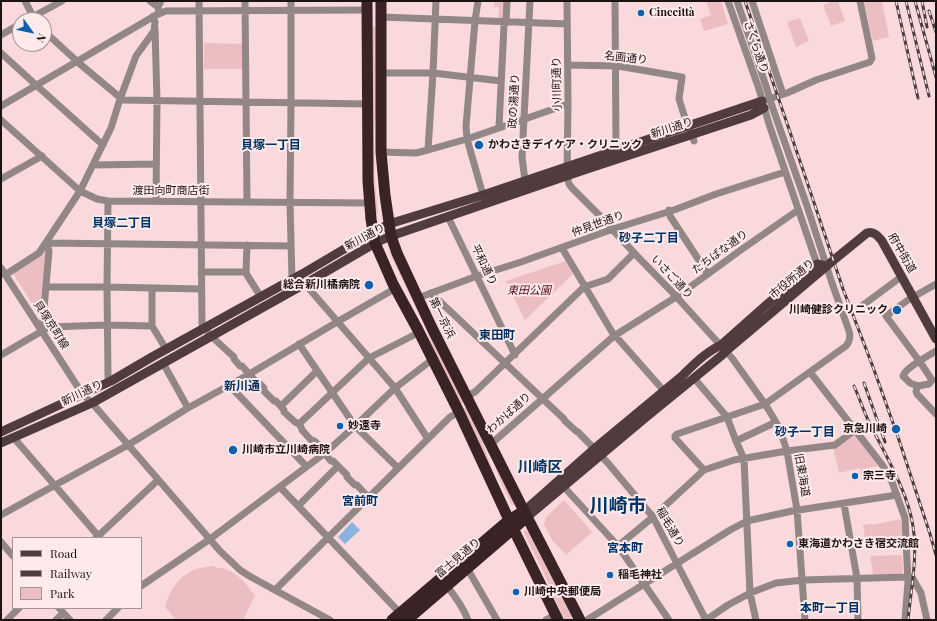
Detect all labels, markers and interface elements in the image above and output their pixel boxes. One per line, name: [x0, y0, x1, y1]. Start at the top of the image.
place label: Cinecittà: [649, 6, 695, 20]
marker: Cinecittà: [636, 8, 646, 18]
north arrow: [12, 12, 52, 52]
street label: さくら通り: [741, 19, 771, 75]
text: N: [33, 31, 50, 46]
street label: 名画通り: [603, 49, 649, 67]
street label: 小川町通り: [550, 56, 564, 112]
street label: 政の湯通り: [506, 73, 522, 129]
street label: 新川通り: [649, 115, 695, 141]
district label: 貝塚一丁目: [241, 138, 301, 152]
place label: かわさきデイケア・クリニック: [488, 138, 642, 152]
marker: かわさきデイケア・クリニック: [473, 139, 485, 151]
street label: 渡田向町商店街: [133, 184, 209, 198]
street label: 仲見世通り: [570, 208, 626, 240]
district label: 貝塚二丁目: [92, 216, 152, 230]
street label: 新川通り: [342, 221, 388, 253]
street label: たちばな通り: [689, 227, 751, 277]
district label: 砂子二丁目: [619, 231, 679, 245]
street label: 府中街道: [885, 231, 919, 275]
street label: 平和通り: [468, 242, 500, 288]
street label: いさご通り: [648, 252, 696, 302]
street label: 市役所通り: [767, 256, 817, 302]
place label: 総合新川橘病院: [283, 278, 360, 292]
marker: 総合新川橘病院: [363, 279, 375, 291]
park label: 東田公園: [507, 284, 551, 298]
street label: 第一京浜: [426, 295, 458, 341]
street label: 貝塚京町線: [30, 298, 72, 352]
place label: 川崎健診クリニック: [789, 303, 888, 317]
marker: 川崎健診クリニック: [891, 304, 903, 316]
district label: 東田町: [479, 328, 515, 342]
street label: 新川通り: [59, 377, 105, 409]
district label: 新川通: [224, 379, 260, 393]
street label: わかば通り: [484, 390, 534, 436]
place label: 妙遠寺: [348, 419, 381, 433]
marker: 妙遠寺: [335, 421, 345, 431]
place label: 京急川崎: [843, 422, 887, 436]
marker: 京急川崎: [890, 423, 902, 435]
district label: 砂子一丁目: [775, 425, 835, 439]
place label: 川崎市立川崎病院: [242, 443, 330, 457]
marker: 川崎市立川崎病院: [227, 444, 239, 456]
street label: 旧東海道: [792, 452, 812, 498]
district label: 川崎区: [518, 458, 562, 476]
place label: 宗三寺: [863, 469, 896, 483]
marker: 宗三寺: [850, 471, 860, 481]
district label: 宮前町: [342, 494, 378, 508]
district label: 川崎市: [590, 495, 646, 517]
street label: 稲毛通り: [653, 505, 687, 549]
street label: 富士見通り: [433, 535, 483, 581]
legend: [12, 537, 142, 609]
place label: 東海道かわさき宿交流館: [798, 537, 919, 551]
marker: 東海道かわさき宿交流館: [785, 539, 795, 549]
district label: 宮本町: [607, 541, 643, 555]
text: Road: [50, 545, 77, 561]
text: Railway: [50, 565, 92, 581]
place label: 稲毛神社: [618, 568, 662, 582]
marker: 稲毛神社: [605, 570, 615, 580]
text: Park: [50, 585, 75, 601]
place label: 川崎中央郵便局: [524, 585, 601, 599]
marker: 川崎中央郵便局: [511, 587, 521, 597]
district label: 本町一丁目: [800, 601, 860, 615]

